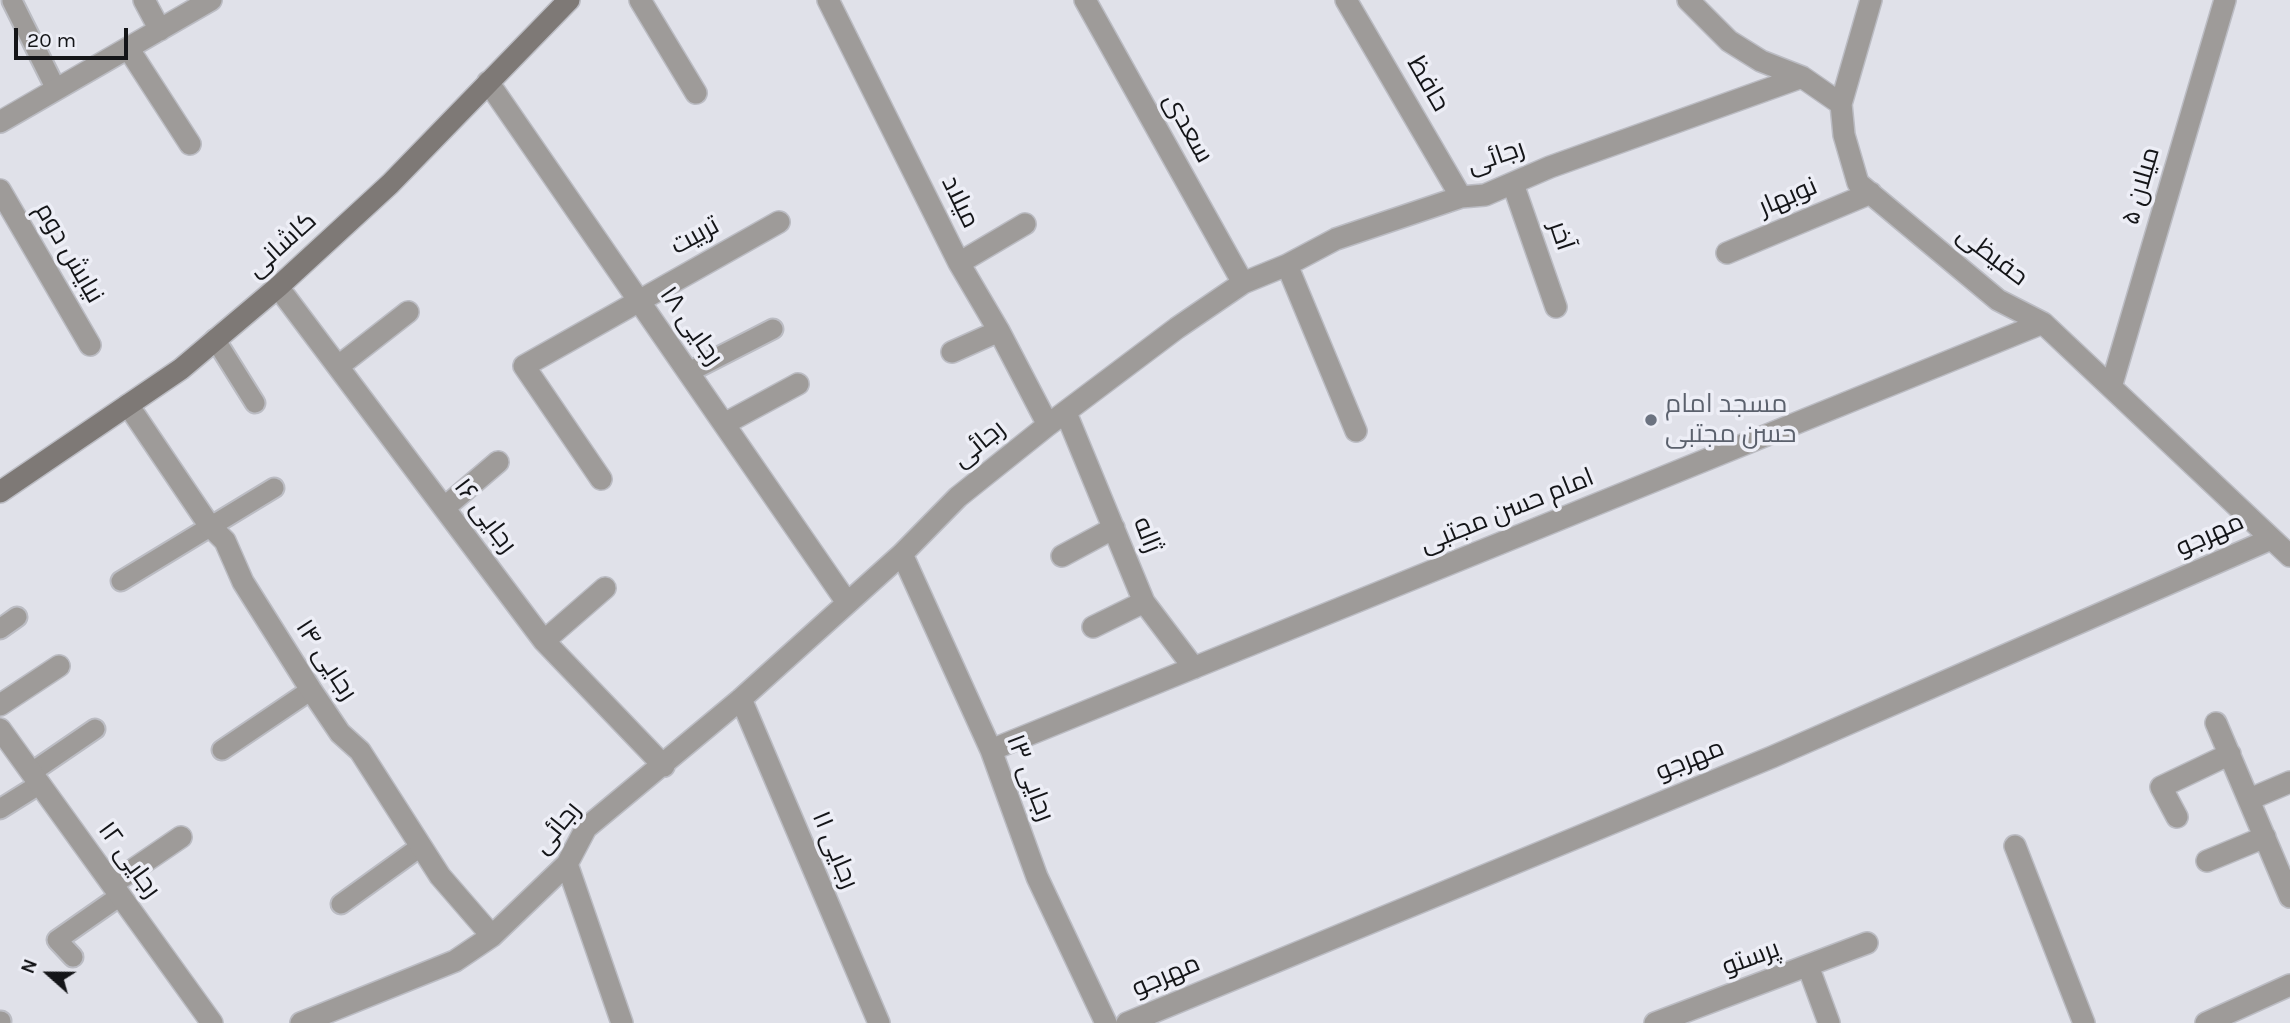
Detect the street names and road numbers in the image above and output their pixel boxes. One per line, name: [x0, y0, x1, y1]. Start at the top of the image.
street label: حافظ: [1400, 51, 1456, 117]
street label: سعدی: [1156, 88, 1220, 168]
street label: رجائی: [1463, 133, 1529, 181]
street label: میلان ۵: [2115, 144, 2167, 228]
street label: میلاد: [934, 171, 986, 233]
street label: نوبهار: [1754, 171, 1822, 223]
street label: نیایش دوم: [28, 197, 110, 309]
street label: کاشانی: [241, 206, 323, 284]
street label: تربیت: [665, 210, 725, 262]
street label: آخر: [1541, 217, 1581, 255]
street label: حفیظی: [1950, 219, 2034, 293]
street label: رجایی ۱۸: [653, 280, 729, 372]
street label: رجائی: [946, 413, 1012, 475]
street label: امام حسن مجتبی: [1415, 462, 1599, 560]
street label: رجایی ۱۶: [447, 472, 523, 560]
street label: مهرجو: [2171, 506, 2249, 564]
street label: ژاله: [1126, 512, 1168, 558]
street label: رجایی ۱۴: [288, 614, 364, 706]
street label: رجایی ۱۳: [999, 730, 1061, 826]
street label: مهرجو: [1651, 732, 1729, 788]
street label: رجائی: [526, 795, 588, 861]
street label: رجایی ۱۱: [805, 807, 865, 893]
street label: رجایی ۱۲: [91, 816, 167, 904]
street label: پرستو: [1718, 933, 1784, 983]
street label: مهرجو: [1127, 948, 1205, 1004]

